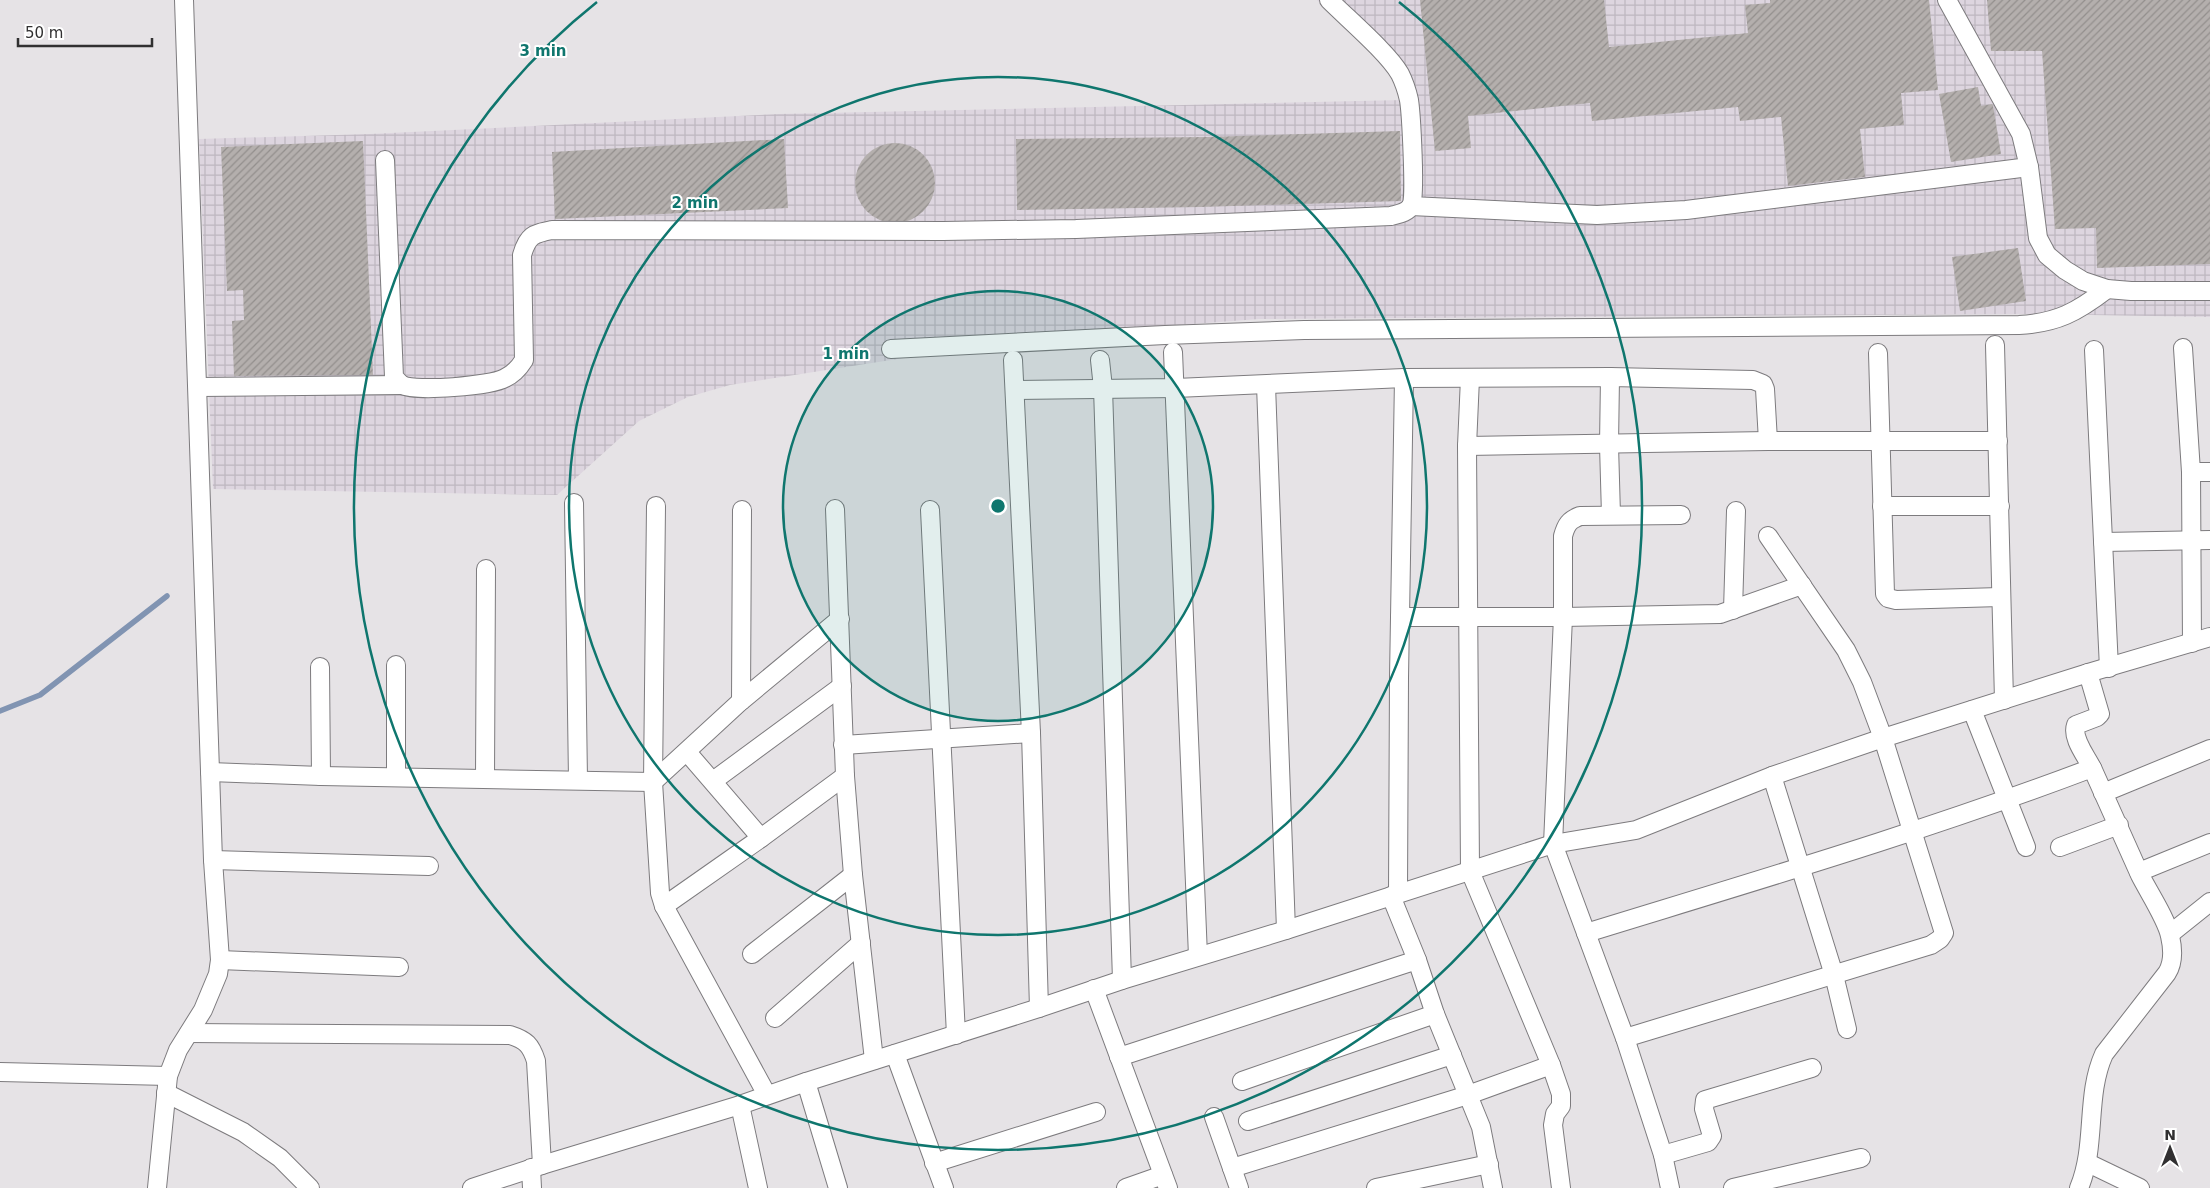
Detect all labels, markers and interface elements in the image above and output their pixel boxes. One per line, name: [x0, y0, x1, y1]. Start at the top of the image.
scale bar: [18, 15, 151, 47]
text: 50 m: [25, 24, 63, 42]
text: 3 min: [519, 42, 567, 60]
text: 2 min: [671, 194, 719, 212]
text: 1 min: [822, 345, 870, 363]
centre of rings: [989, 497, 1007, 515]
north arrow: [2145, 1123, 2195, 1173]
text: N: [2164, 1127, 2176, 1143]

